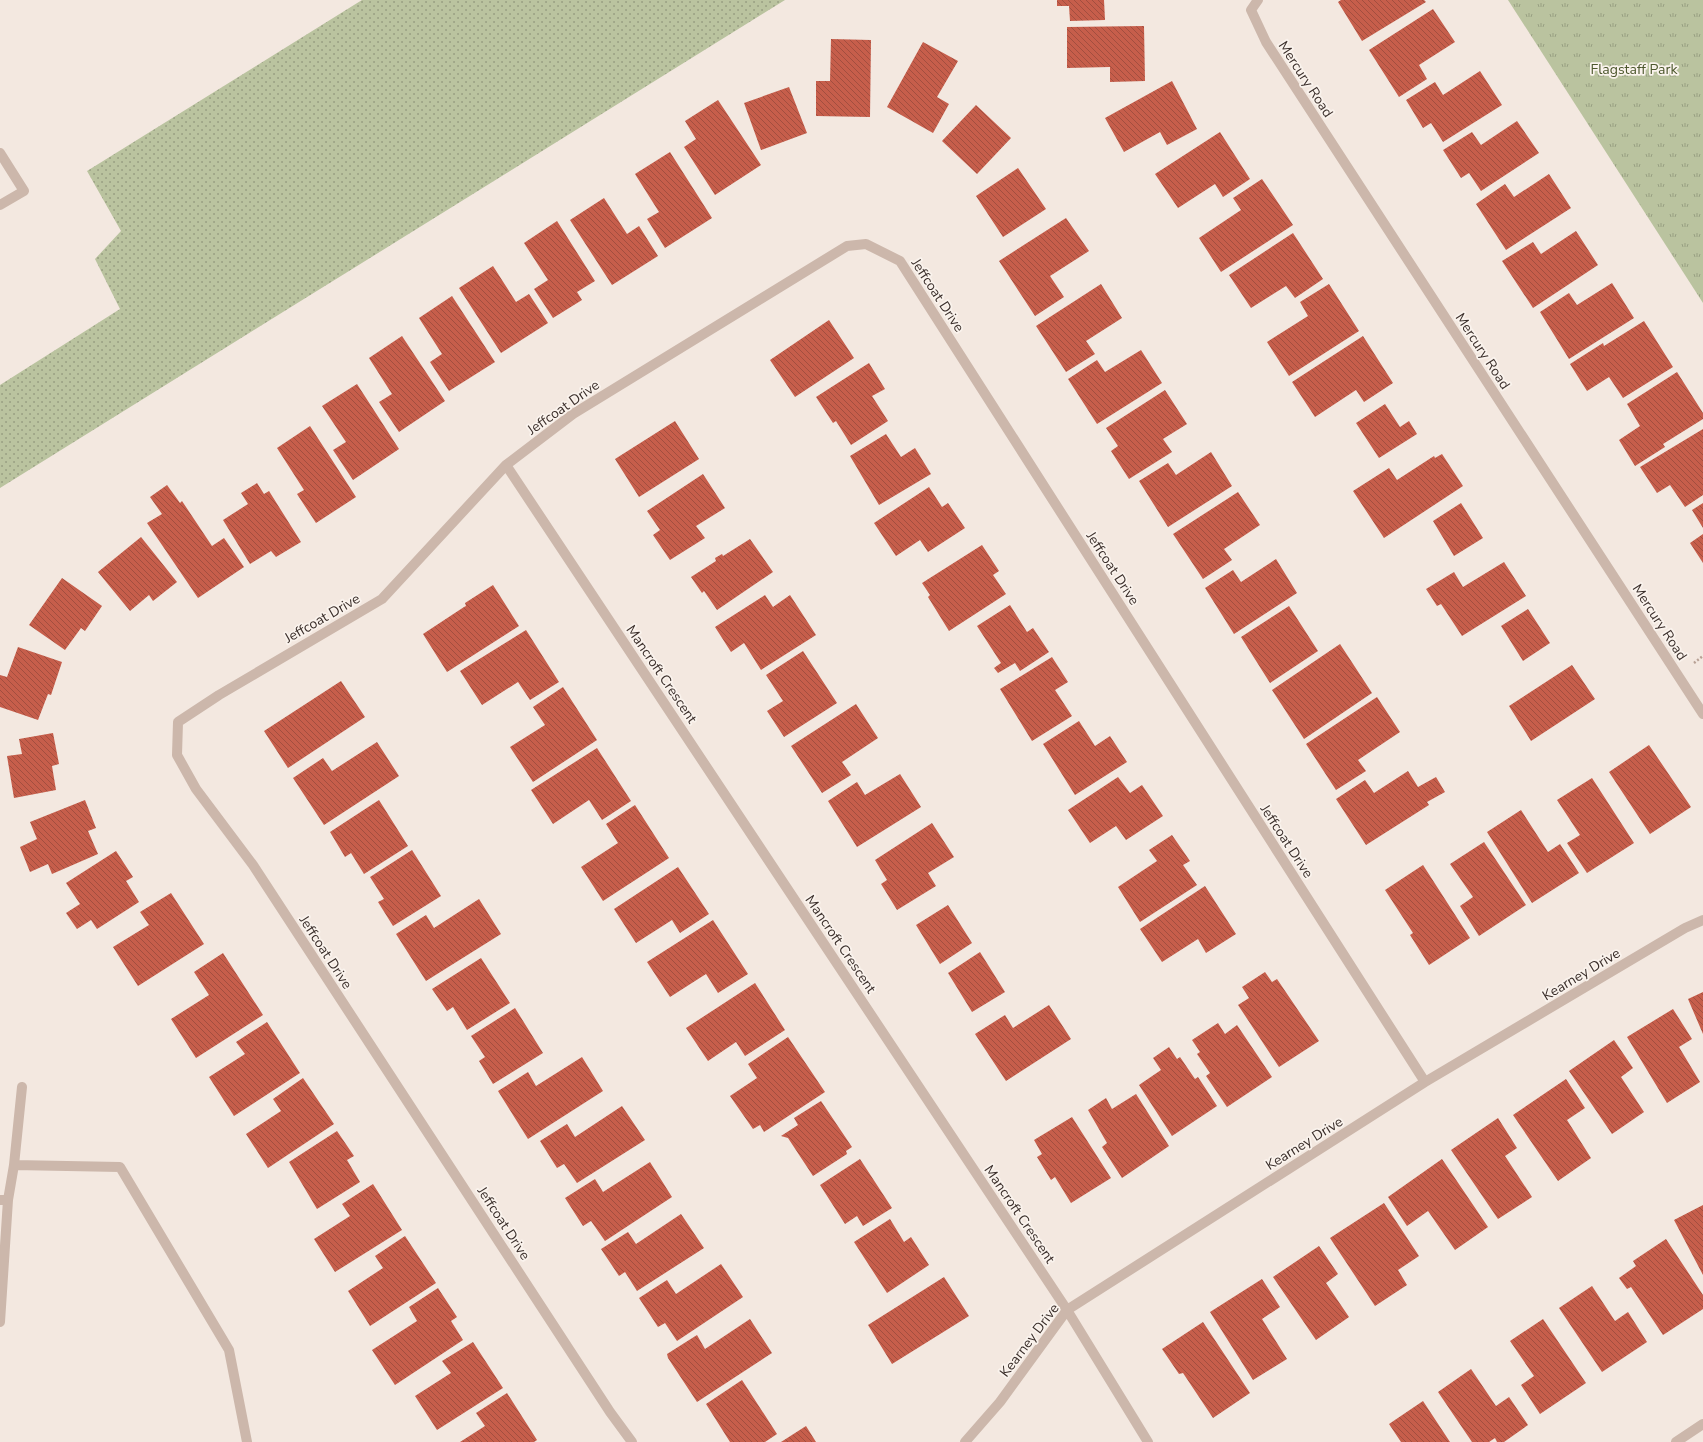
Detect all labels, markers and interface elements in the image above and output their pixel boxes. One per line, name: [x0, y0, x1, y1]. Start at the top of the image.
street label: Mercury Road: [1274, 37, 1337, 121]
park label: Flagstaff Park: [1590, 60, 1679, 79]
street label: Jeffcoat Drive: [906, 254, 968, 336]
street label: Mercury Road: [1451, 309, 1514, 393]
street label: Jeffcoat Drive: [523, 375, 603, 440]
street label: Jeffcoat Drive: [1081, 527, 1143, 609]
street label: Mercury Road: [1628, 580, 1691, 664]
street label: Jeffcoat Drive: [280, 589, 363, 648]
street label: Mancroft Crescent: [622, 622, 702, 727]
street label: Jeffcoat Drive: [1255, 800, 1317, 882]
street label: Mancroft Crescent: [801, 892, 881, 997]
street label: Jeffcoat Drive: [294, 911, 356, 993]
street label: Kearney Drive: [1539, 944, 1624, 1005]
street label: Kearney Drive: [1262, 1112, 1347, 1175]
street label: Mancroft Crescent: [980, 1162, 1060, 1267]
street label: Jeffcoat Drive: [472, 1182, 534, 1264]
street label: Kearney Drive: [995, 1300, 1063, 1381]

